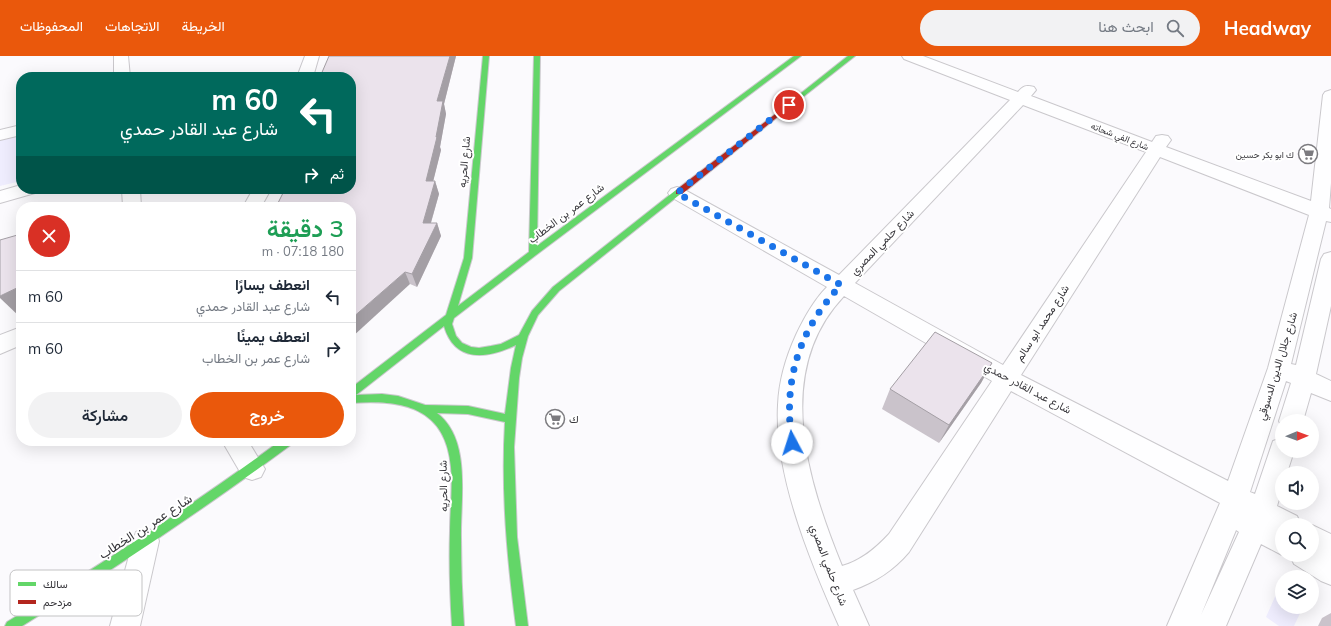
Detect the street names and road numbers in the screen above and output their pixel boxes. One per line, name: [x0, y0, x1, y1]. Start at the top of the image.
street label: شارع الفي شحاته: [1089, 120, 1150, 154]
street label: شارع الحريه: [455, 135, 474, 188]
street label: شارع عمر بن الخطاب: [525, 180, 608, 247]
street label: شارع حلمي المصري: [847, 206, 919, 280]
street label: شارع محمد ابو سالم: [1012, 282, 1073, 365]
street label: شارع جلال الدين الدسوقي: [1254, 310, 1303, 423]
street label: شارع عبد القادر حمدي: [981, 359, 1074, 420]
street label: شارع الحريه: [436, 460, 451, 512]
street label: شارع عمر بن الخطاب: [95, 490, 196, 564]
street label: شارع حلمي المصري: [804, 522, 851, 609]

